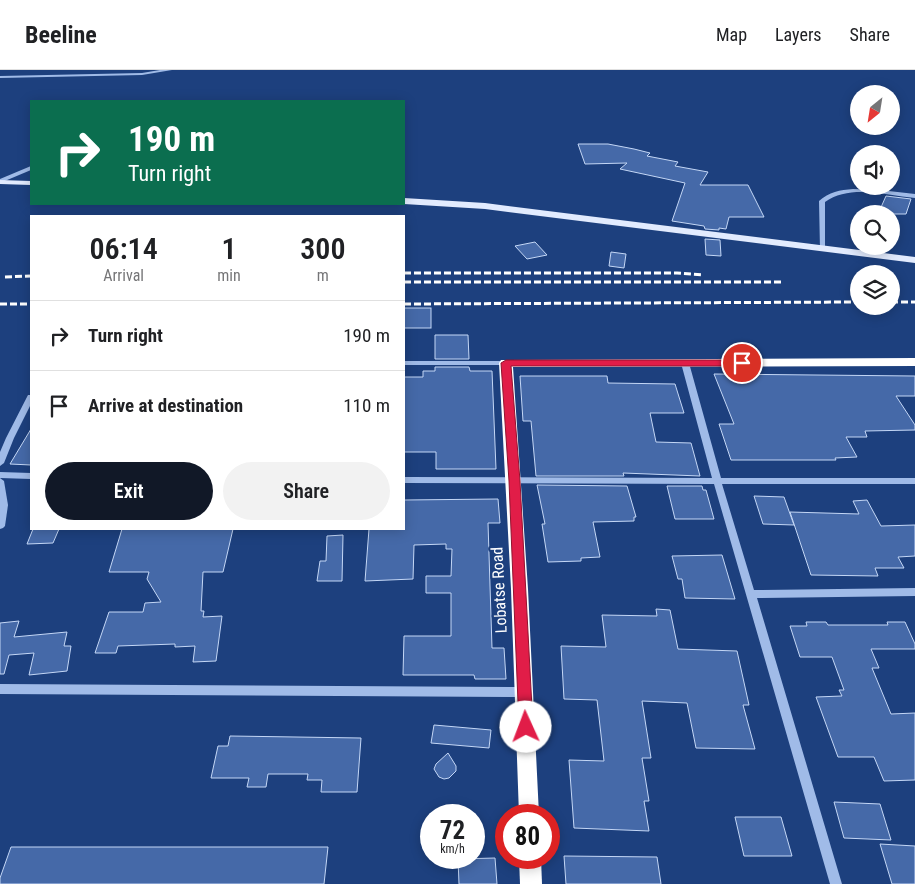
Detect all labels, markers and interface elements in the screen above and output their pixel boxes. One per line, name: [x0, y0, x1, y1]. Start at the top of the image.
text: Beeline: [25, 21, 97, 49]
text: Map: [716, 24, 747, 45]
text: Layers: [775, 24, 822, 45]
text: Share: [850, 24, 890, 45]
north arrow: [850, 85, 900, 135]
map controls: [850, 85, 900, 315]
text: 190 m: [128, 119, 215, 160]
icon: right: [45, 120, 110, 185]
button: sound: [850, 145, 900, 195]
text: Turn right: [128, 161, 211, 186]
button: search: [850, 205, 900, 255]
text: 06:14: [89, 231, 158, 266]
text: 1: [221, 231, 237, 266]
text: 300: [300, 231, 345, 266]
button: layers: [850, 265, 900, 315]
text: Arrival: [103, 266, 144, 285]
text: min: [217, 266, 241, 285]
text: m: [317, 266, 329, 285]
icon: right: [45, 322, 73, 350]
text: Turn right: [88, 324, 163, 347]
text: 190 m: [343, 324, 390, 347]
pin: [721, 342, 763, 384]
icon: arrive: [728, 349, 756, 377]
icon: arrive: [45, 392, 73, 420]
text: Arrive at destination: [88, 394, 243, 417]
text: 110 m: [343, 394, 390, 417]
button: Exit: [45, 462, 213, 520]
button: Share: [223, 462, 390, 520]
street label: Lobatse Road: [487, 546, 511, 634]
position arrow: [499, 700, 551, 752]
speed limit sign: 80: [495, 804, 560, 869]
text: 72: [440, 816, 465, 845]
text: km/h: [440, 842, 465, 856]

